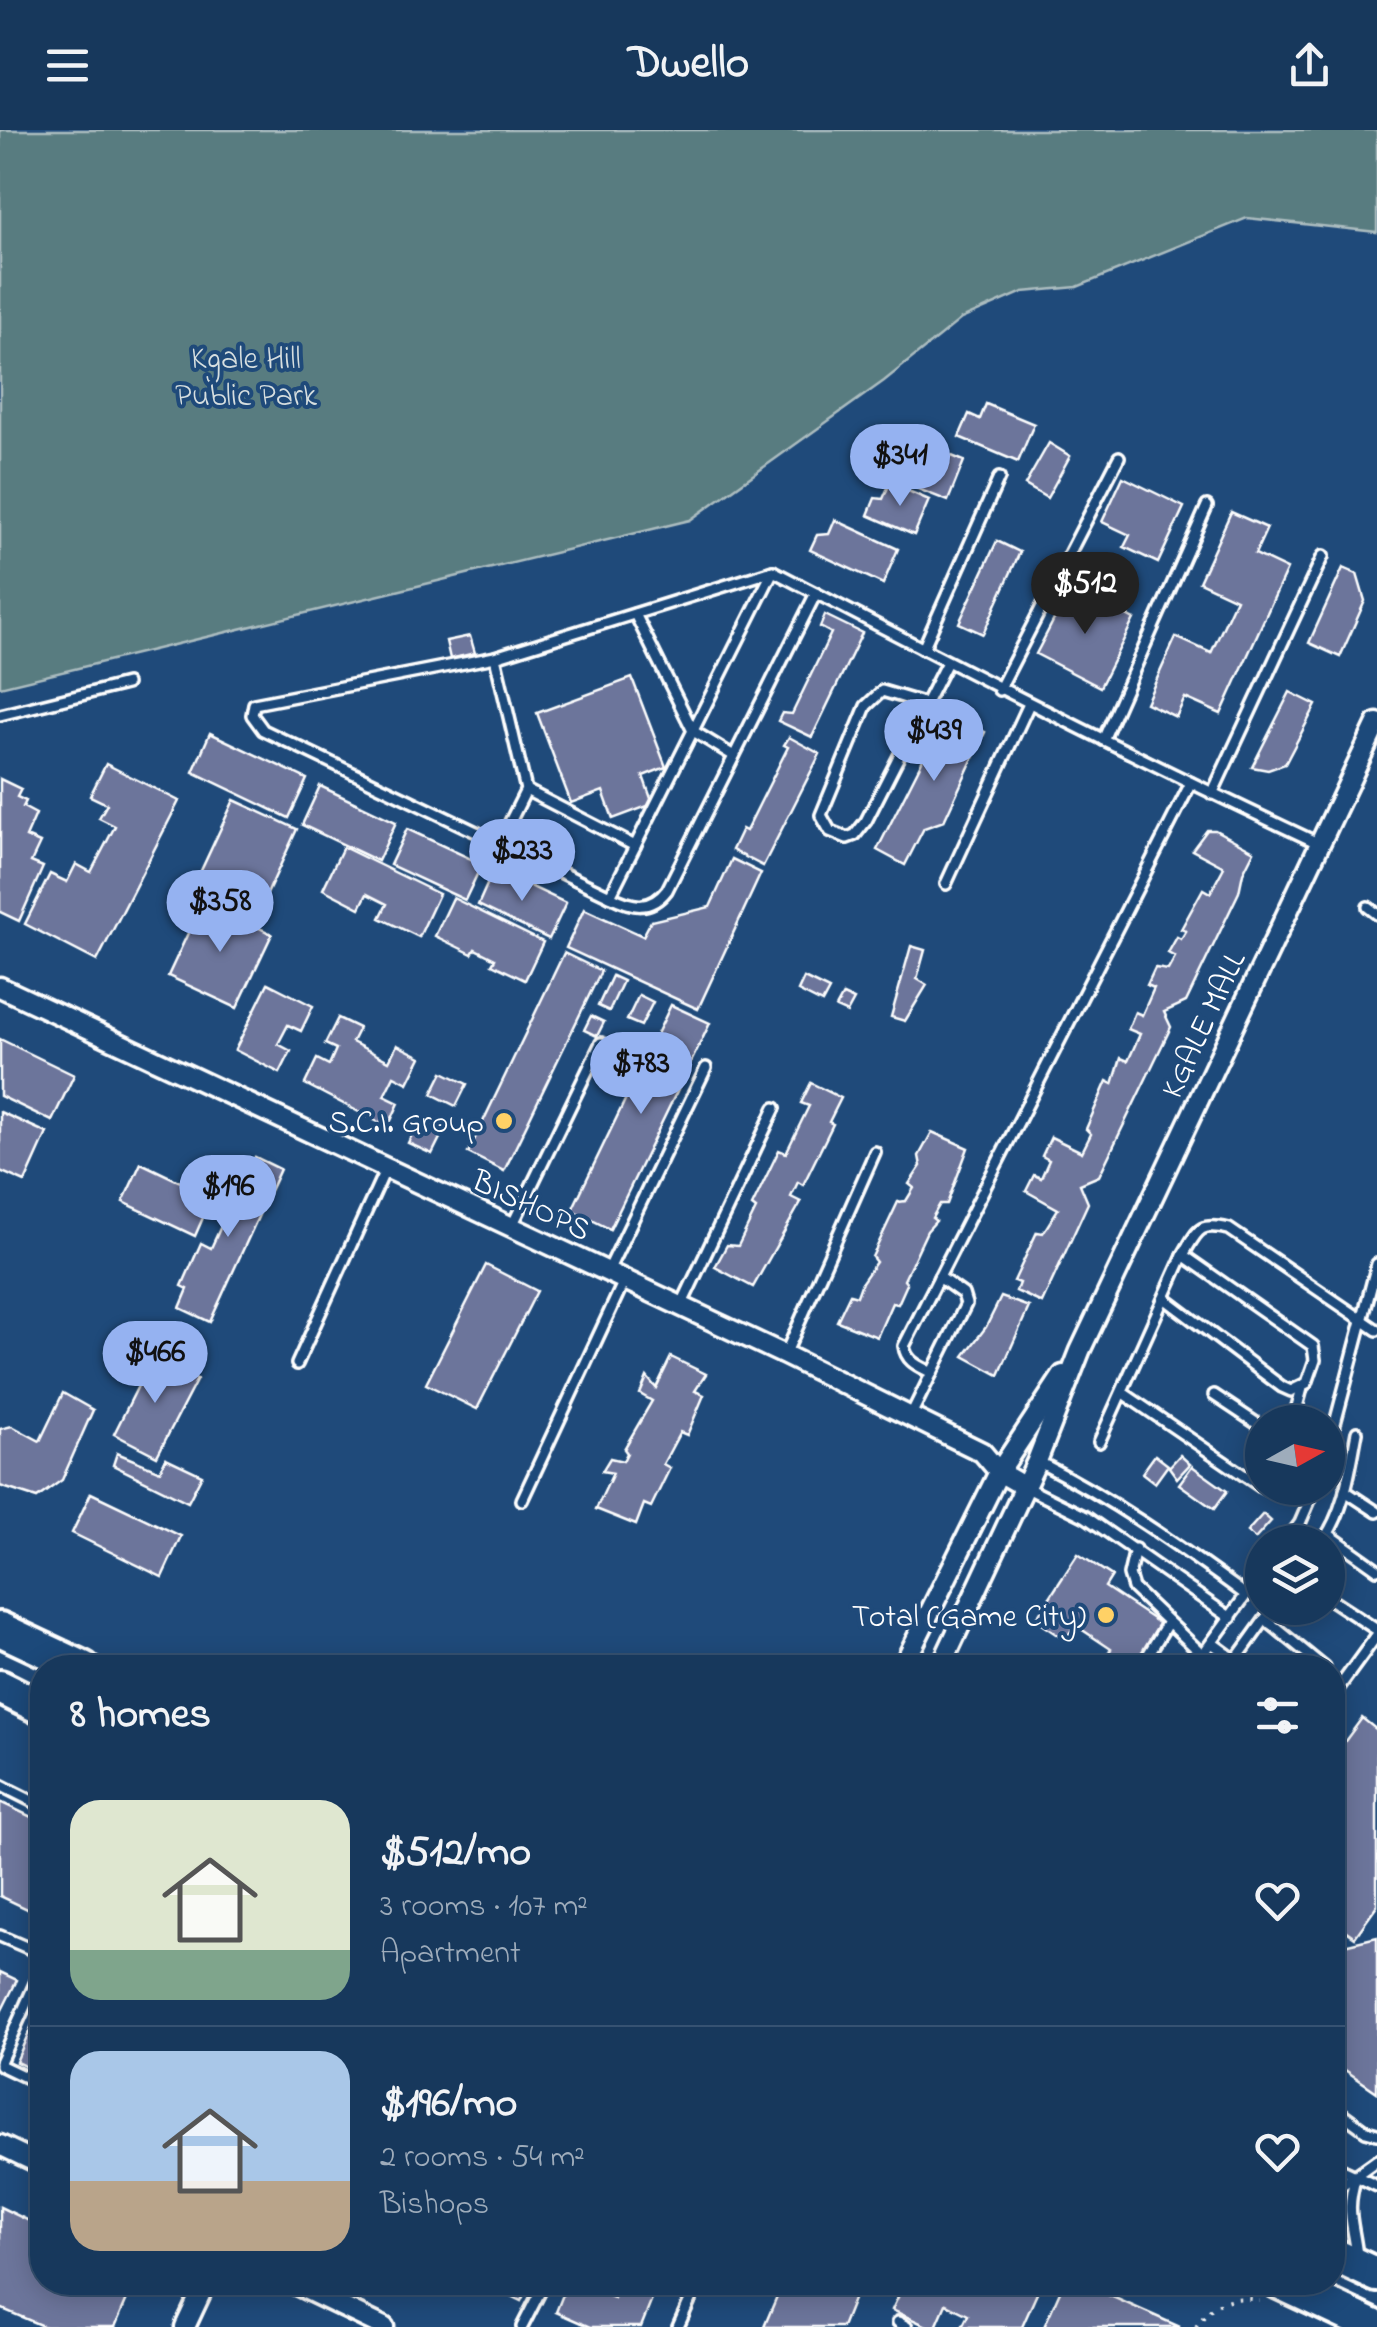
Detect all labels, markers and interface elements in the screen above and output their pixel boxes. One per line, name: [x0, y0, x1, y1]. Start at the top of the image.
text: Dwello: [628, 32, 749, 98]
icon: menu: [40, 38, 95, 93]
icon: share: [1282, 38, 1337, 93]
park label: Kgale Hill Public Park: [175, 337, 318, 421]
pin: $341: [841, 424, 959, 509]
text: $341: [872, 433, 928, 480]
pin: $512: [1026, 552, 1144, 637]
text: $512: [1053, 561, 1117, 608]
pin: $439: [875, 699, 993, 784]
text: $439: [906, 708, 962, 755]
pin: $233: [463, 819, 581, 904]
text: $233: [491, 828, 553, 875]
pin: $358: [161, 870, 279, 955]
text: $358: [189, 879, 251, 926]
street label: KGALE MALL: [1151, 944, 1260, 1107]
pin: $783: [582, 1032, 700, 1117]
text: $783: [612, 1041, 670, 1088]
place label: S.C.I. Group: [329, 1101, 484, 1148]
marker: S.C.I. Group: [493, 1110, 515, 1132]
pin: $196: [169, 1155, 287, 1240]
street label: BISHOPS: [462, 1159, 598, 1255]
text: $196: [201, 1164, 255, 1211]
pin: $466: [96, 1321, 214, 1406]
text: $466: [125, 1330, 185, 1377]
north arrow: [1245, 1405, 1345, 1505]
map controls: [1245, 1405, 1345, 1625]
button: layers: [1245, 1525, 1345, 1625]
place label: Total (Game City): [852, 1595, 1086, 1642]
marker: Total (Game City): [1095, 1604, 1117, 1626]
text: 8 homes: [70, 1685, 211, 1746]
icon: filters: [1250, 1688, 1305, 1743]
text: $512/mo: [380, 1823, 531, 1884]
icon: home: [150, 1840, 270, 1960]
icon: heart: [1250, 1873, 1305, 1928]
text: 3 rooms · 107 m²: [380, 1884, 588, 1931]
text: Apartment: [380, 1931, 521, 1978]
text: $196/mo: [380, 2074, 517, 2135]
icon: home: [150, 2091, 270, 2211]
icon: heart: [1250, 2124, 1305, 2179]
text: 2 rooms · 54 m²: [380, 2135, 585, 2182]
text: Bishops: [380, 2182, 489, 2229]

